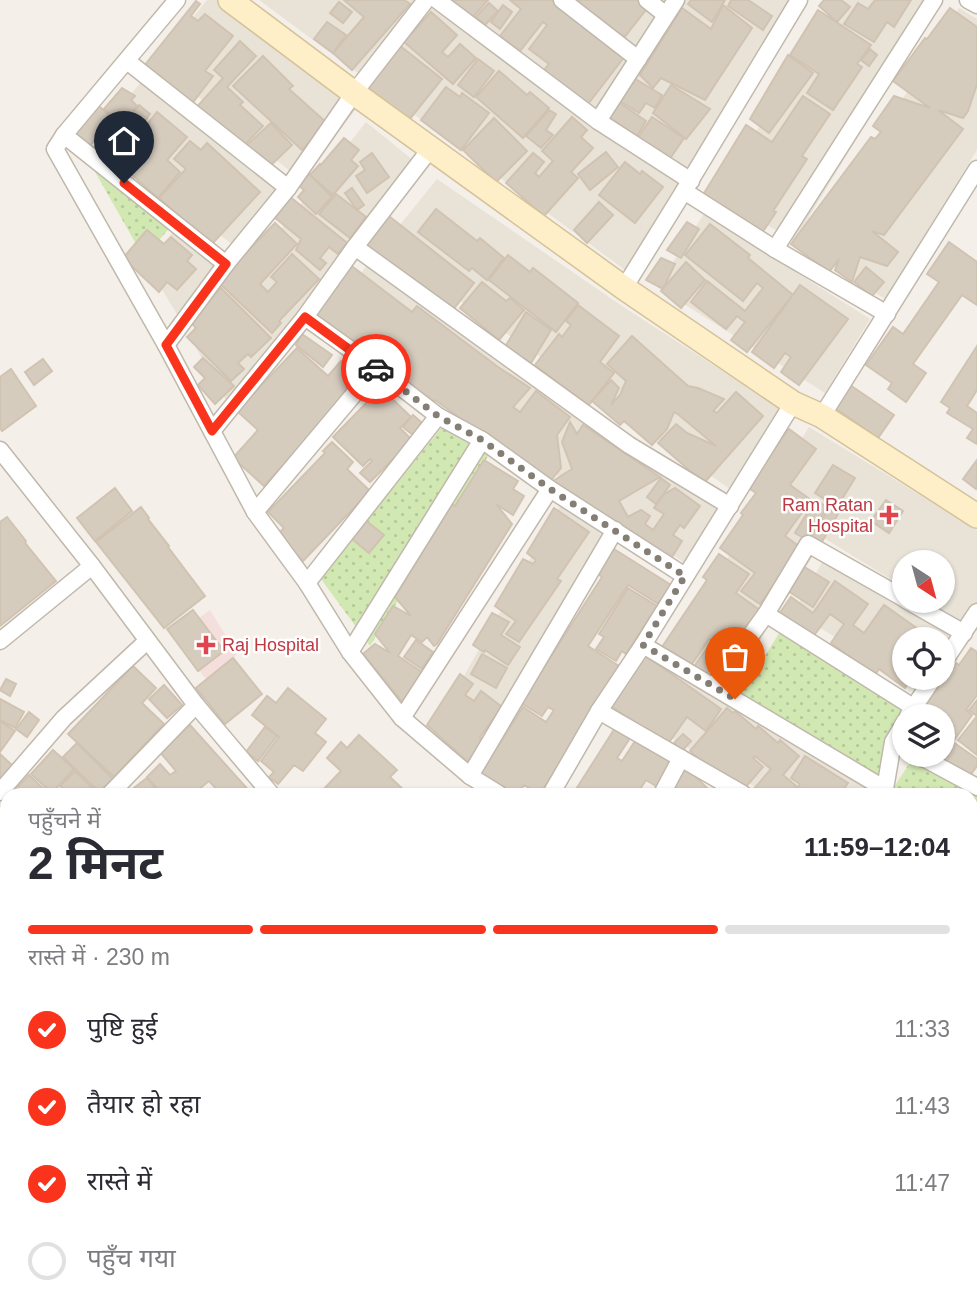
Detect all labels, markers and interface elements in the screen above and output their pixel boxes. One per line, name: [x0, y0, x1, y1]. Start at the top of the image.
pin: [94, 111, 154, 183]
icon: home: [105, 122, 143, 160]
courier: [341, 334, 411, 404]
icon: car: [357, 350, 395, 388]
place label: Ram Ratan Hospital: [782, 495, 873, 536]
marker: Ram Ratan Hospital: [879, 505, 899, 525]
north arrow: [892, 550, 956, 612]
map controls: [892, 550, 955, 767]
pin: [705, 627, 765, 699]
button: locate: [892, 627, 955, 690]
marker: Raj Hospital: [196, 635, 216, 655]
place label: Raj Hospital: [222, 635, 319, 655]
icon: bag: [716, 638, 754, 676]
button: layers: [892, 704, 955, 767]
text: पहुँचने में: [28, 807, 101, 833]
text: 11:59–12:04: [804, 832, 950, 862]
text: 2 मिनट: [28, 837, 163, 889]
text: रास्ते में · 230 m: [28, 944, 170, 970]
icon: check: [28, 1011, 66, 1049]
text: पुष्टि हुई: [87, 1012, 157, 1042]
text: 11:33: [894, 1016, 950, 1042]
icon: check: [28, 1088, 66, 1126]
text: तैयार हो रहा: [87, 1089, 200, 1119]
text: 11:43: [894, 1093, 950, 1119]
icon: check: [28, 1165, 66, 1203]
text: रास्ते में: [87, 1166, 152, 1196]
text: 11:47: [894, 1170, 950, 1196]
text: पहुँच गया: [87, 1243, 176, 1273]

